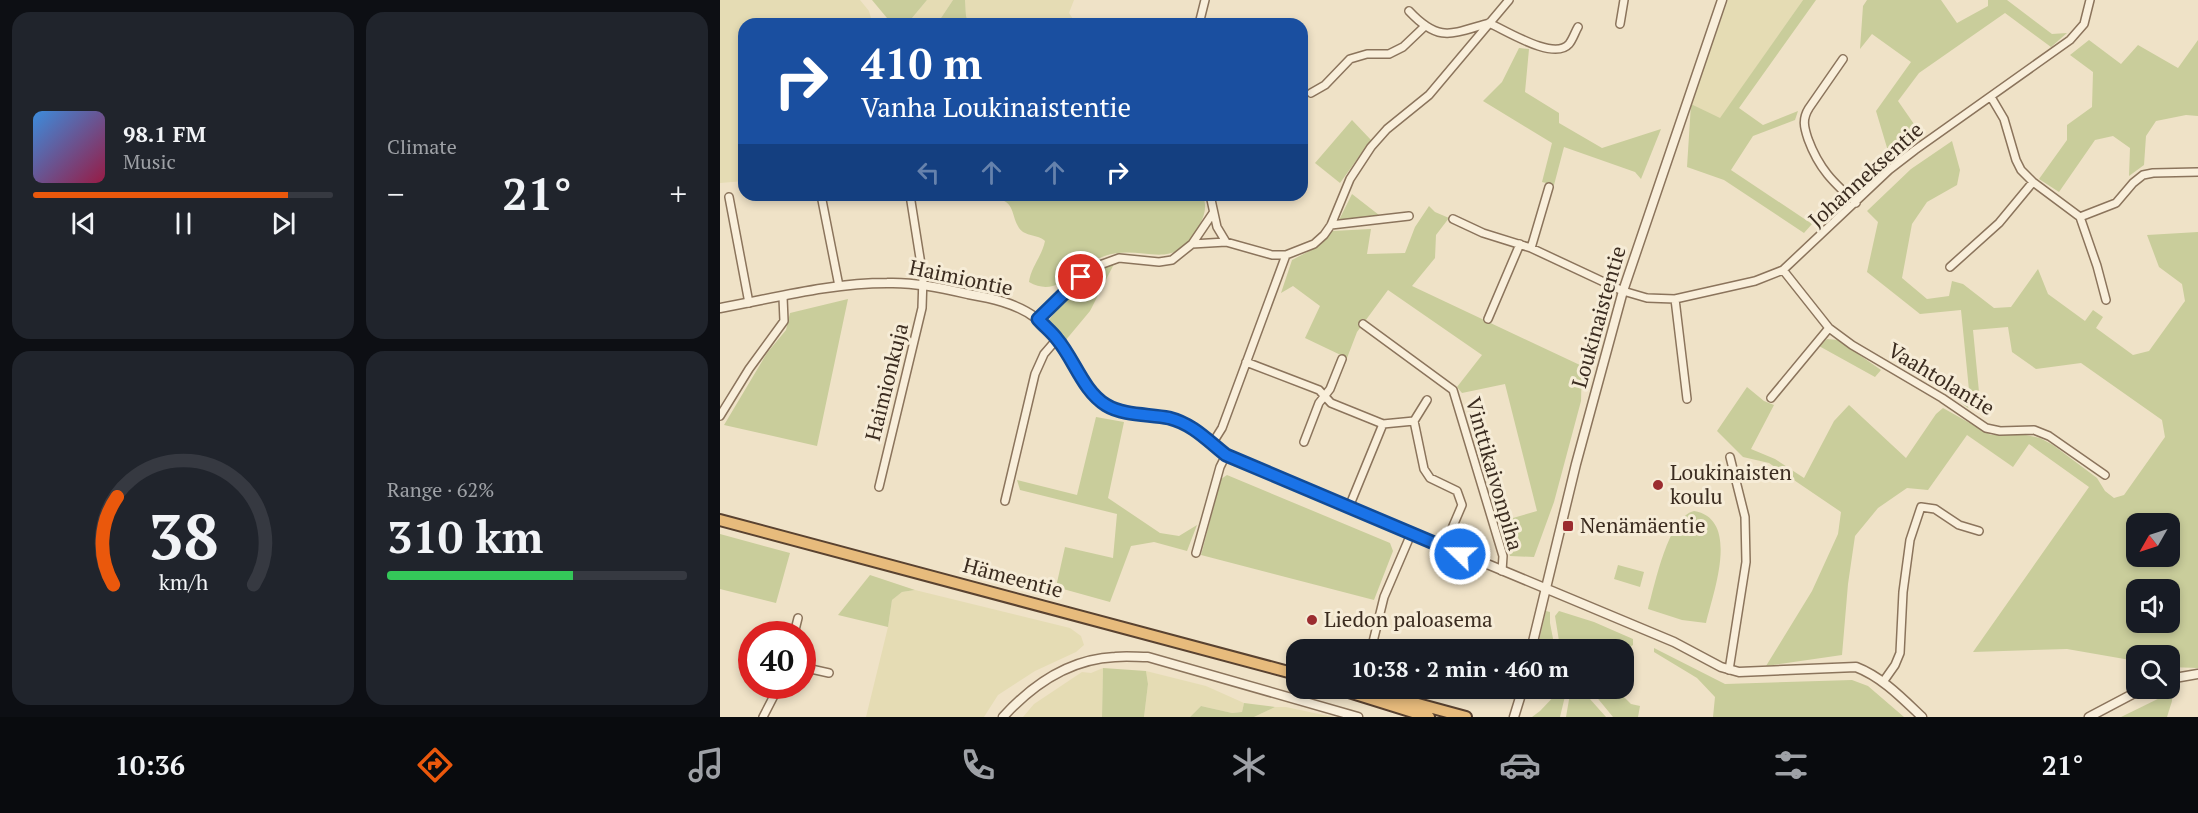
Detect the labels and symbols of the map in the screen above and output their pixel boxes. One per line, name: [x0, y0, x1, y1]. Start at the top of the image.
street label: Johanneksentie: [1802, 115, 1929, 233]
street label: Loukinaistentie: [1564, 243, 1632, 391]
pin: [1055, 251, 1106, 302]
street label: Haimiontie: [907, 252, 1016, 302]
street label: Haimionkuja: [858, 320, 914, 444]
street label: Vaahtolantie: [1883, 335, 2000, 421]
street label: Vinttikaivonpiha: [1460, 394, 1530, 554]
place label: Loukinaisten koulu: [1670, 458, 1792, 510]
marker: Loukinaisten koulu: [1651, 478, 1665, 492]
place label: Nenämäentie: [1580, 511, 1705, 539]
north arrow: [2126, 513, 2180, 567]
marker: Nenämäentie: [1561, 519, 1575, 533]
position arrow: [1428, 522, 1492, 586]
street label: Hämeentie: [960, 550, 1066, 604]
place label: Liedon paloasema: [1324, 605, 1493, 633]
marker: Liedon paloasema: [1305, 613, 1319, 627]
speed limit sign: 40: [738, 621, 816, 699]

